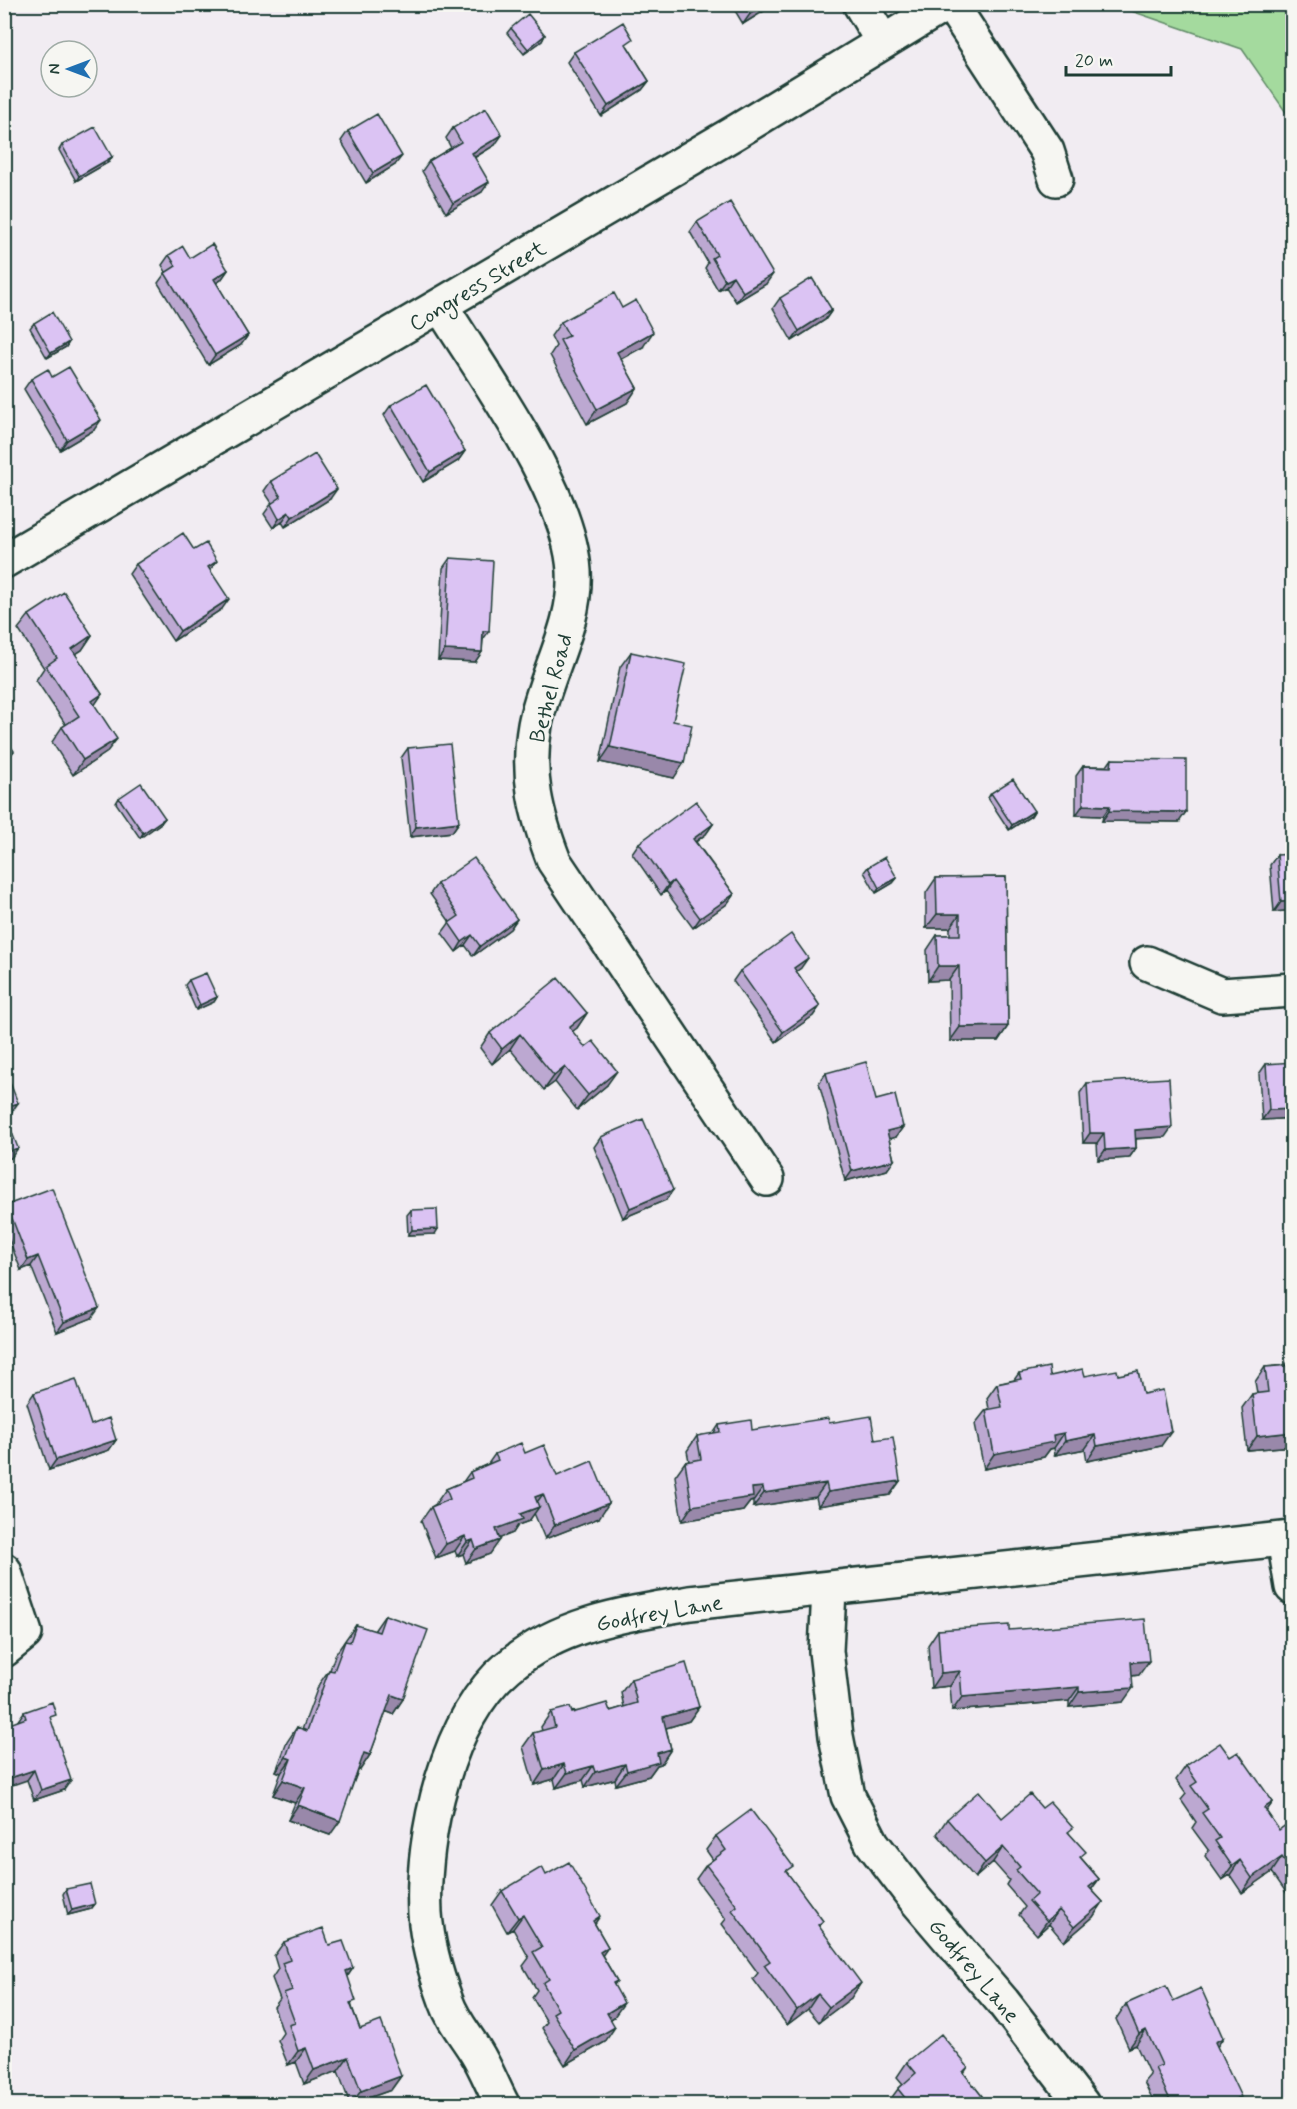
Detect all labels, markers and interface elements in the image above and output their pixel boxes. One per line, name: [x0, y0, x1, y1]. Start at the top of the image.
north arrow: [39, 39, 99, 99]
scale bar: [1066, 39, 1171, 77]
text: 20 m: [1075, 49, 1113, 73]
text: N: [45, 64, 66, 74]
street label: Congress Street: [404, 235, 553, 341]
street label: Bethel Road: [524, 631, 580, 746]
street label: Godfrey Lane: [594, 1589, 725, 1639]
street label: Godfrey Lane: [922, 1913, 1025, 2029]

